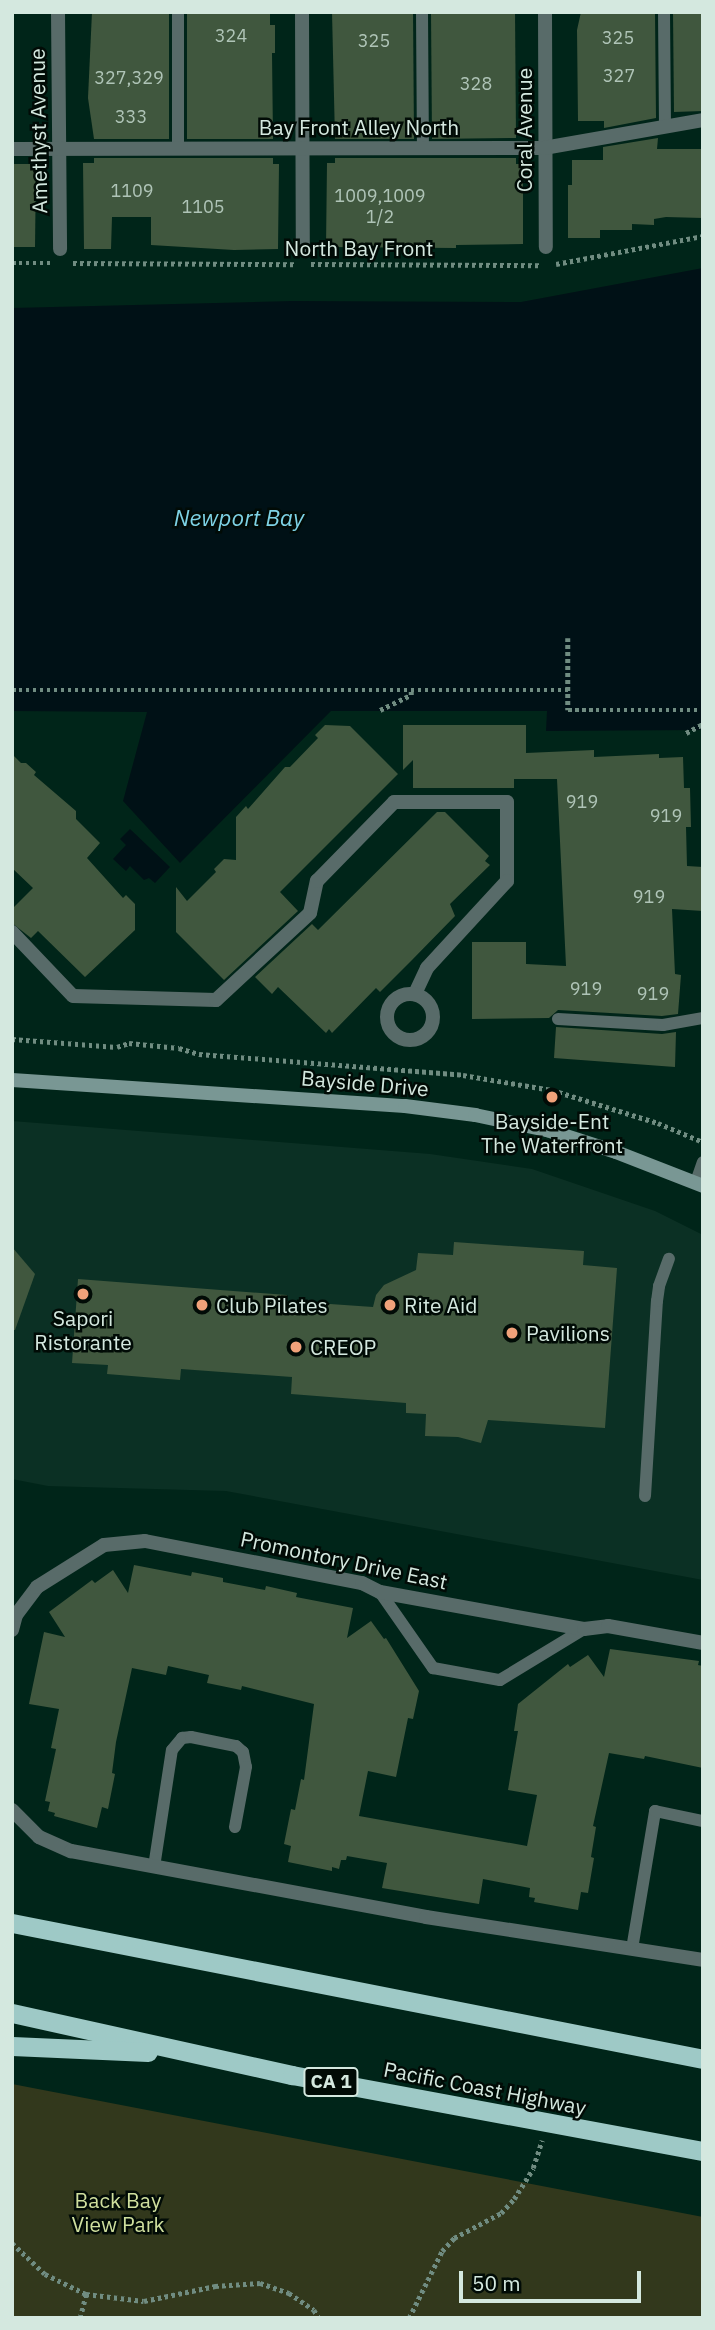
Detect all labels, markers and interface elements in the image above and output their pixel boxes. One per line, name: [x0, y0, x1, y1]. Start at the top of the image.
house number: 324: [215, 25, 247, 47]
house number: 325: [602, 27, 634, 49]
house number: 325: [358, 30, 390, 52]
street label: Amethyst Avenue: [24, 48, 52, 214]
house number: 327: [603, 65, 635, 87]
house number: 327,329: [94, 67, 164, 89]
street label: Coral Avenue: [511, 68, 537, 192]
house number: 328: [460, 73, 492, 95]
house number: 333: [115, 106, 147, 128]
street label: Bay Front Alley North: [259, 114, 459, 140]
house number: 1109: [110, 180, 154, 202]
house number: 1009,1009 1/2: [334, 186, 426, 228]
house number: 1105: [181, 196, 225, 218]
street label: North Bay Front: [285, 235, 433, 261]
water label: Newport Bay: [174, 503, 304, 531]
house number: 919: [566, 791, 598, 813]
house number: 919: [650, 805, 682, 827]
house number: 919: [633, 886, 665, 908]
house number: 919: [570, 978, 602, 1000]
house number: 919: [637, 983, 669, 1005]
street label: Bayside Drive: [300, 1065, 430, 1101]
marker: Bayside-Ent The Waterfront: [544, 1089, 560, 1105]
place label: Bayside-Ent The Waterfront: [481, 1108, 623, 1158]
marker: Sapori Ristorante: [75, 1286, 91, 1302]
place label: Club Pilates: [216, 1292, 328, 1318]
place label: Rite Aid: [404, 1292, 477, 1318]
marker: Club Pilates: [194, 1297, 210, 1313]
marker: Rite Aid: [382, 1297, 398, 1313]
place label: Sapori Ristorante: [34, 1305, 132, 1355]
place label: Pavilions: [526, 1320, 610, 1346]
marker: Pavilions: [504, 1325, 520, 1341]
place label: CREOP: [310, 1334, 376, 1360]
marker: CREOP: [288, 1339, 304, 1355]
street label: Promontory Drive East: [238, 1526, 450, 1594]
street label: Pacific Coast Highway: [382, 2056, 588, 2120]
road number: CA 1: [303, 2066, 359, 2098]
park label: Back Bay View Park: [71, 2187, 165, 2237]
scale bar: [463, 2256, 645, 2300]
text: 50 m: [472, 2269, 521, 2297]

